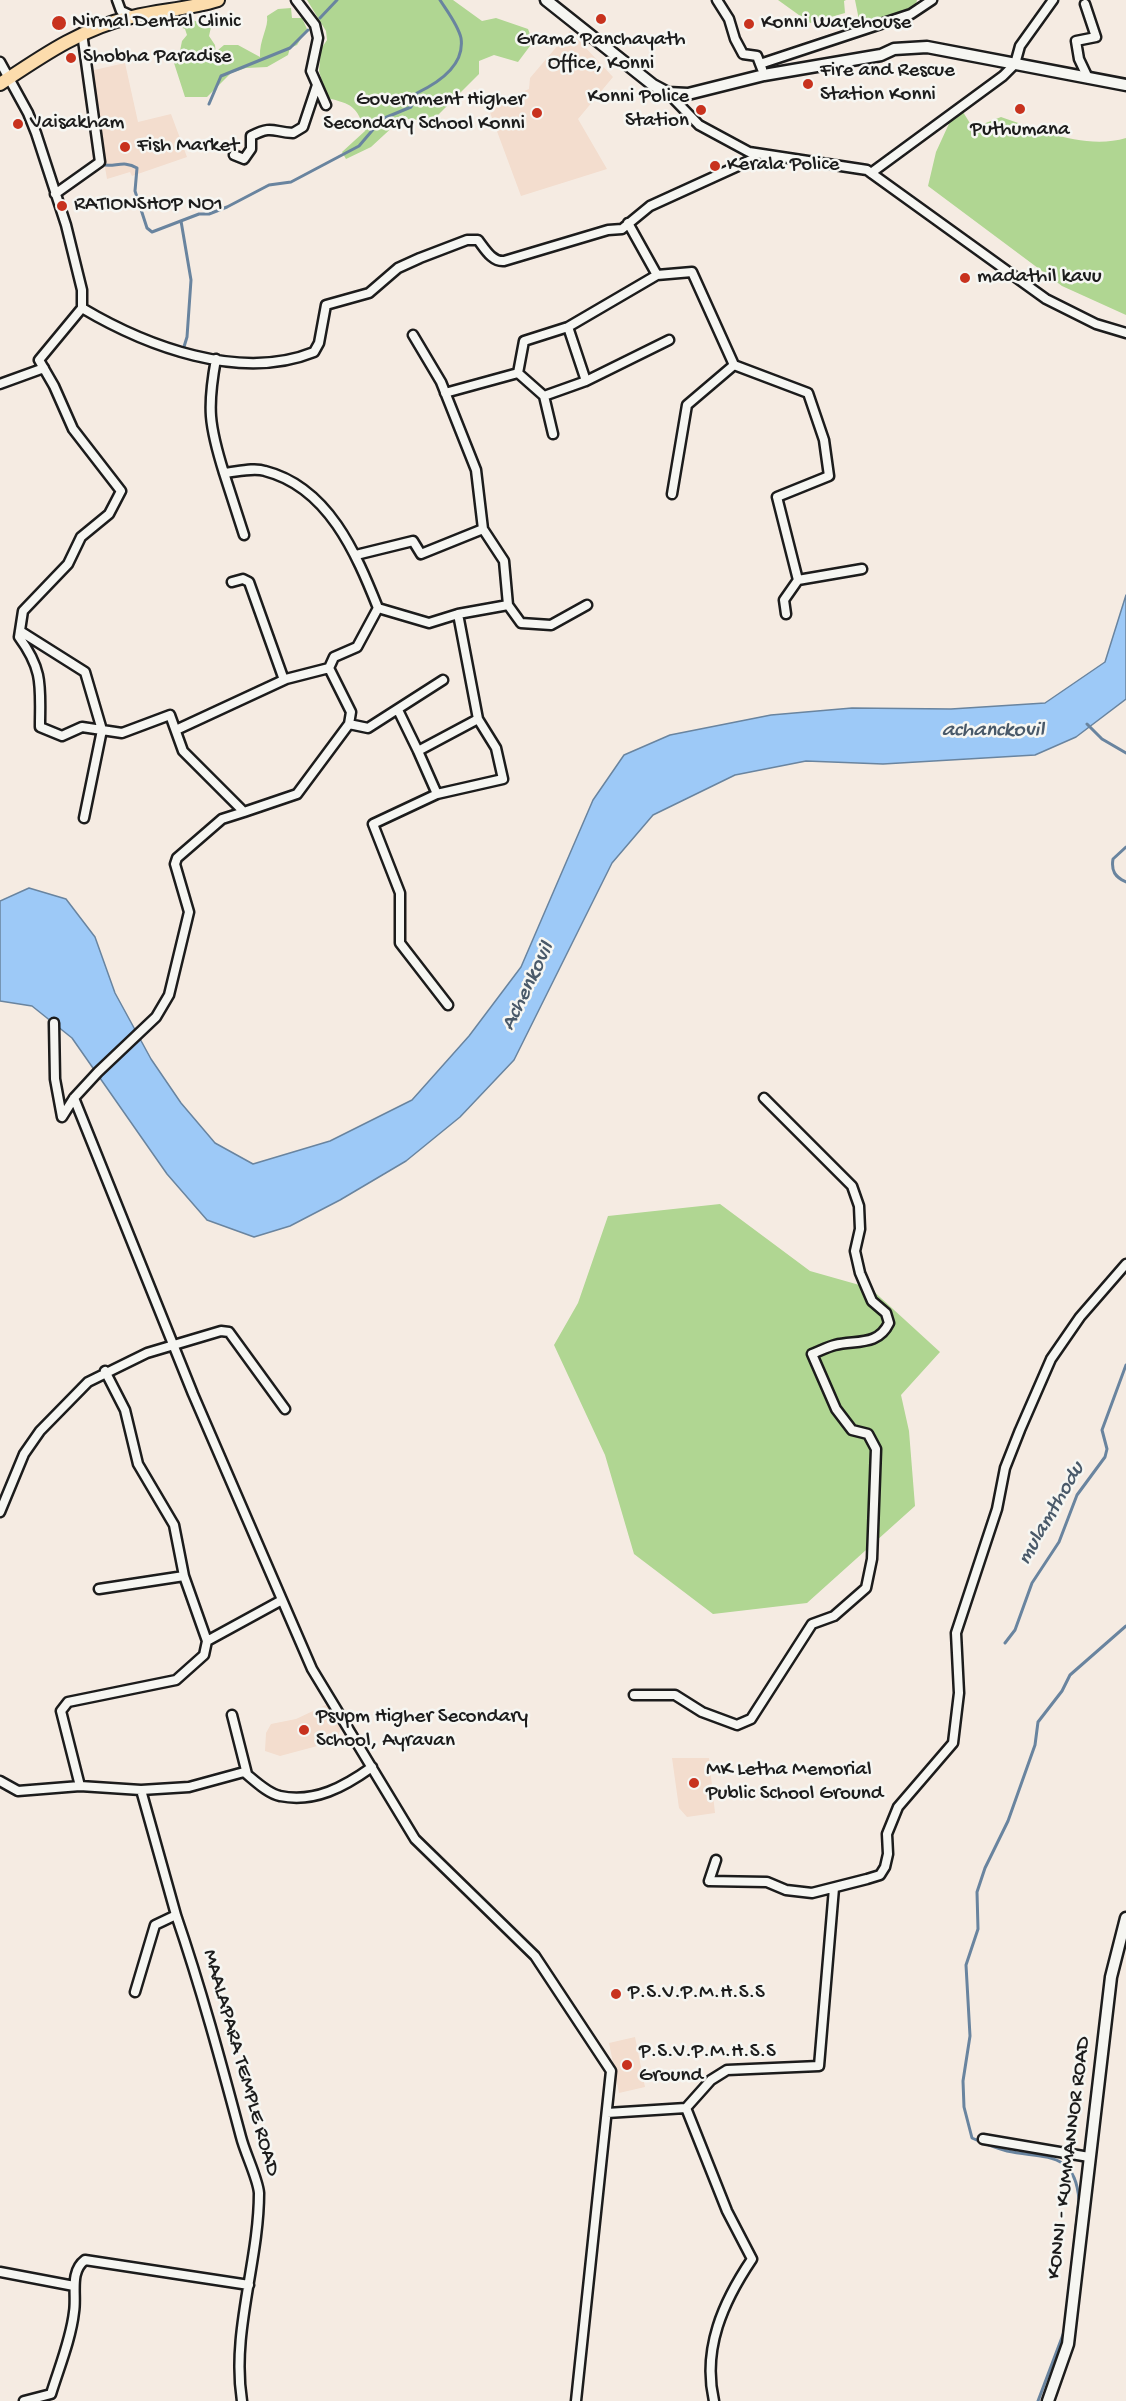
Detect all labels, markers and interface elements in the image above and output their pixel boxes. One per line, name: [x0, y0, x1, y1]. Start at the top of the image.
place label: Nirmal Dental Clinic: [72, 10, 240, 36]
place label: Konni Warehouse: [761, 11, 911, 37]
marker: Grama Panchayath Office, Konni: [594, 12, 608, 26]
marker: Nirmal Dental Clinic: [50, 14, 68, 32]
marker: Konni Warehouse: [742, 17, 756, 31]
place label: Grama Panchayath Office, Konni: [516, 28, 686, 78]
place label: Shobha Paradise: [83, 45, 232, 71]
marker: Shobha Paradise: [64, 51, 78, 65]
place label: Fire and Rescue Station Konni: [820, 59, 955, 109]
marker: Fire and Rescue Station Konni: [801, 77, 815, 91]
place label: Konni Police Station: [587, 85, 689, 135]
place label: Government Higher Secondary School Konni: [323, 88, 525, 138]
marker: Puthumana: [1013, 102, 1027, 116]
marker: Konni Police Station: [694, 103, 708, 117]
marker: Government Higher Secondary School Konni: [530, 106, 544, 120]
place label: Vaisakham: [30, 111, 124, 137]
marker: Vaisakham: [11, 117, 25, 131]
place label: Puthumana: [970, 118, 1070, 144]
place label: Fish Market: [137, 134, 239, 160]
marker: Fish Market: [118, 140, 132, 154]
place label: Kerala Police: [727, 153, 839, 179]
marker: Kerala Police: [708, 159, 722, 173]
place label: RATIONSHOP NO1: [74, 193, 223, 219]
marker: RATIONSHOP NO1: [55, 199, 69, 213]
place label: madathil kavu: [977, 265, 1102, 291]
marker: madathil kavu: [958, 271, 972, 285]
water label: achanckovil: [942, 719, 1044, 745]
water label: Achenkovil: [496, 939, 562, 1035]
water label: mulamthodu: [1012, 1458, 1092, 1570]
place label: Psvpm Higher Secondary School, Ayravan: [316, 1705, 528, 1755]
marker: Psvpm Higher Secondary School, Ayravan: [297, 1723, 311, 1737]
place label: MK Letha Memorial Public School Ground: [706, 1758, 883, 1808]
marker: MK Letha Memorial Public School Ground: [687, 1776, 701, 1790]
street label: MAALAPARA TEMPLE ROAD: [196, 1947, 284, 2179]
place label: P.S.V.P.M.H.S.S: [628, 1981, 765, 2007]
marker: P.S.V.P.M.H.S.S: [609, 1987, 623, 2001]
street label: KONNI - KUMMANNOR ROAD: [1043, 2035, 1097, 2281]
place label: P.S.V.P.M.H.S.S Ground: [639, 2040, 776, 2090]
marker: P.S.V.P.M.H.S.S Ground: [620, 2058, 634, 2072]

